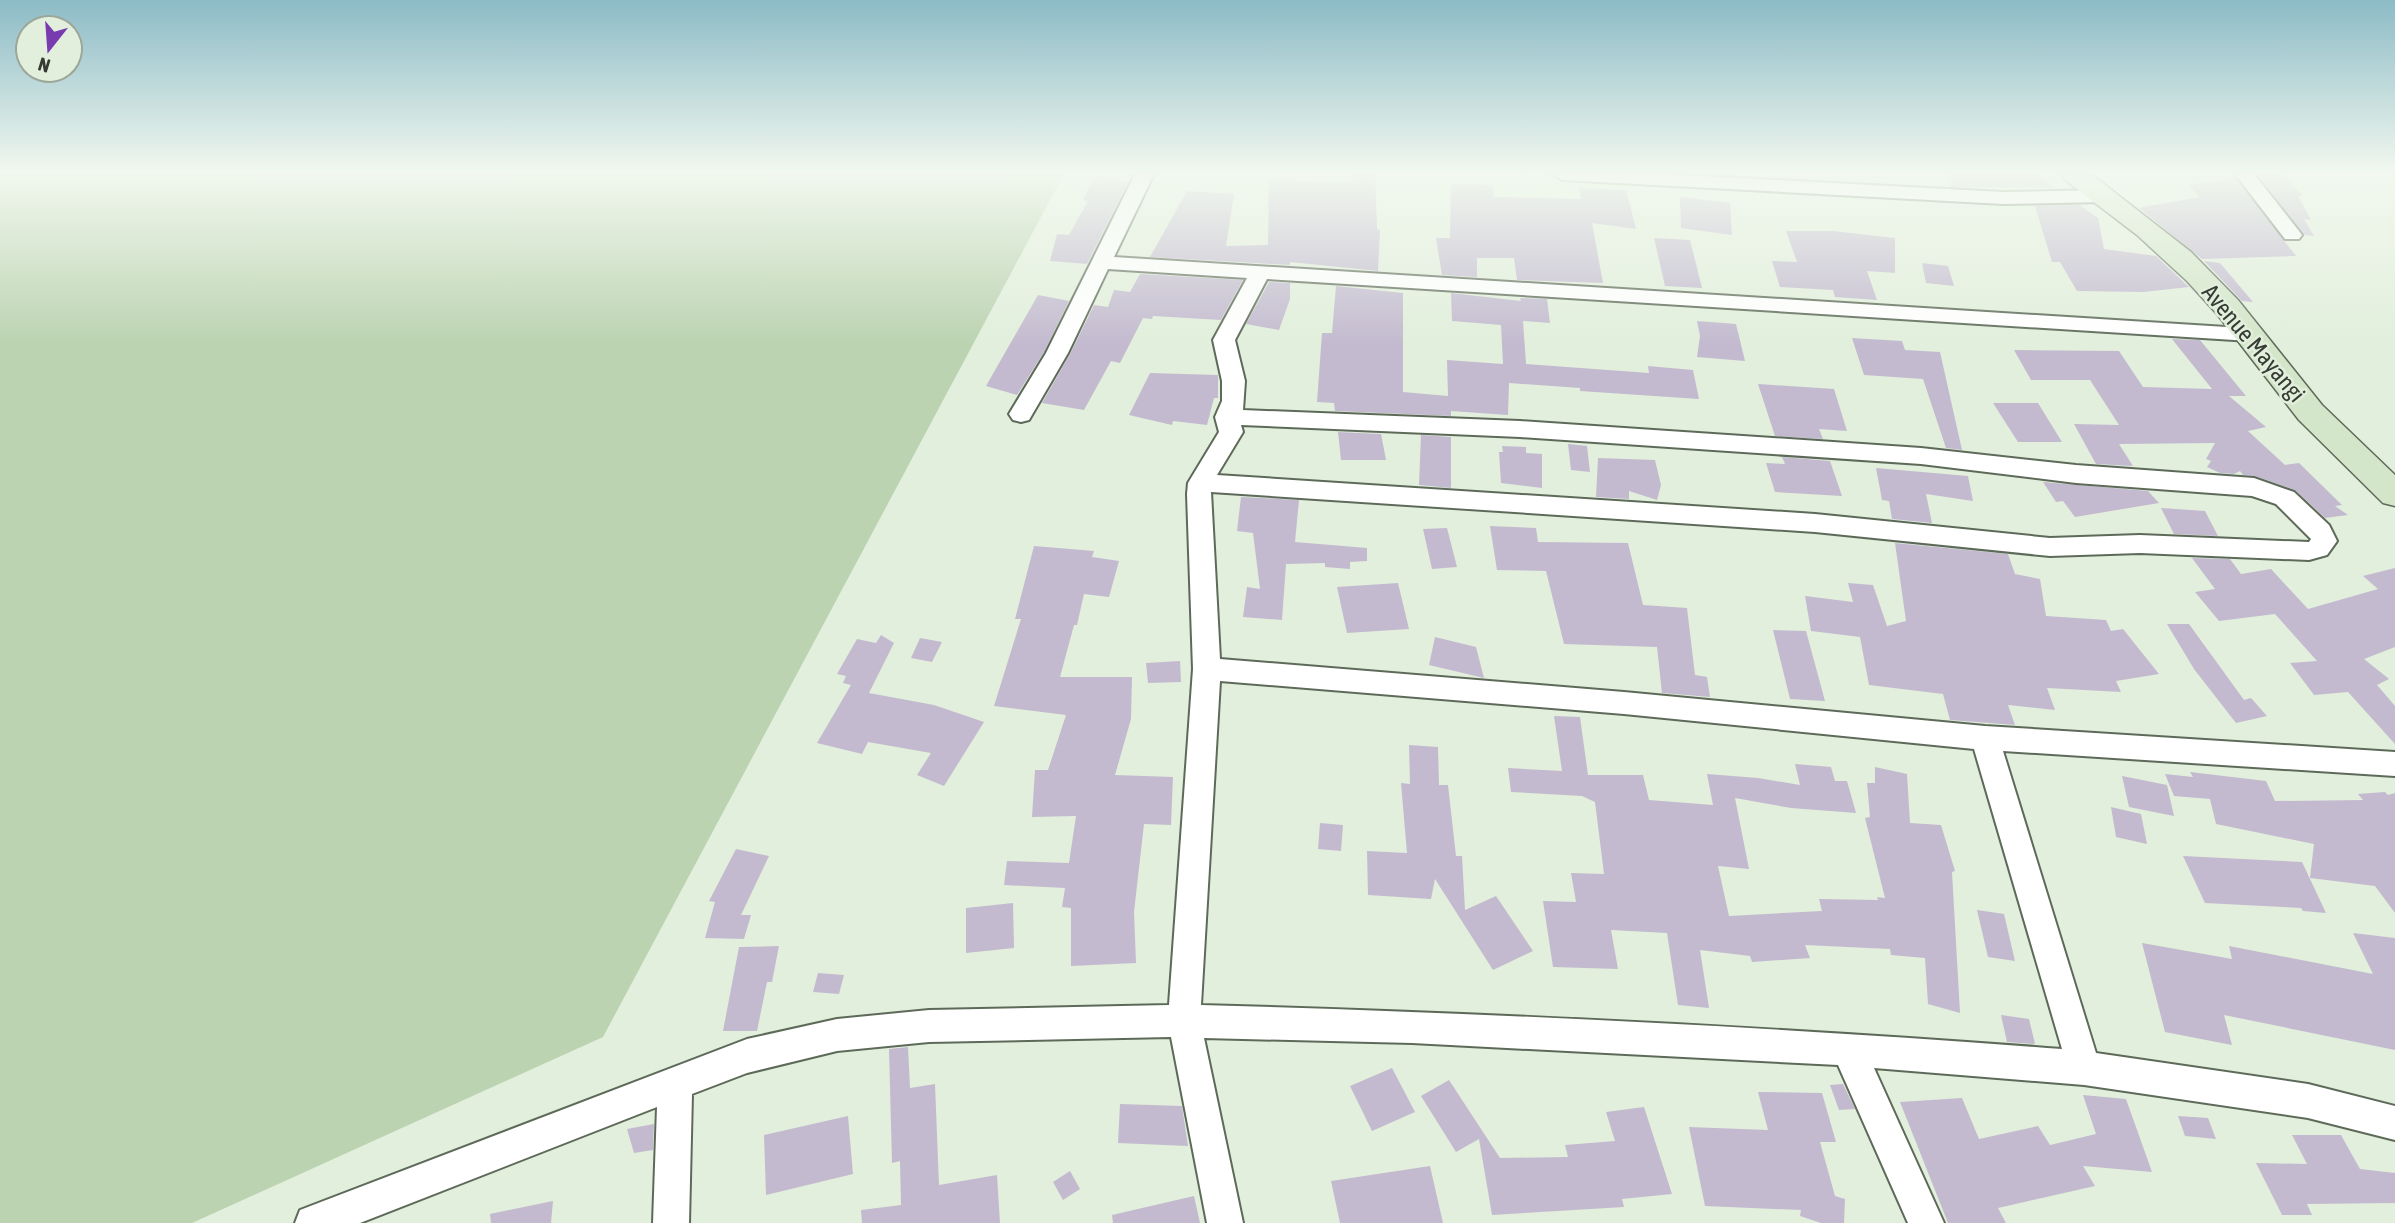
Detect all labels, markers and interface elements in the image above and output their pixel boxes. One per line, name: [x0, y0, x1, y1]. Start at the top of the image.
north arrow: [14, 14, 84, 84]
text: N: [35, 53, 53, 77]
street label: Avenue Mayangi: [2197, 279, 2311, 407]

